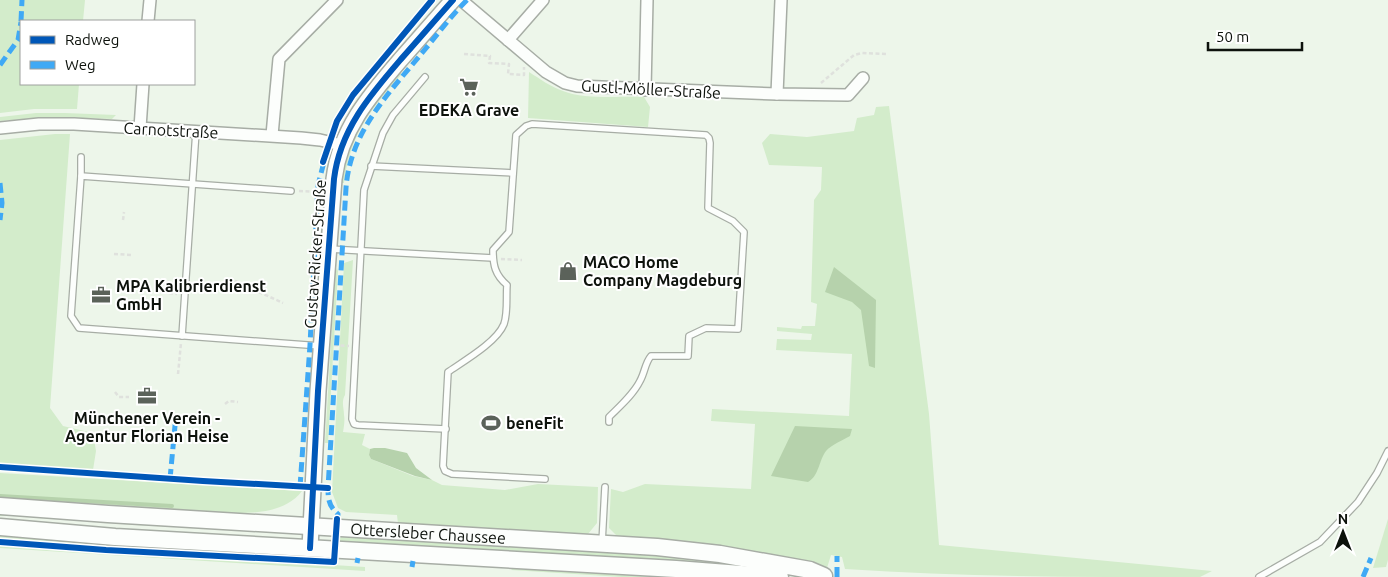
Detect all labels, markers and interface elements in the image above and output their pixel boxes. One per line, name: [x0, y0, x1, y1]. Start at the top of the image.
legend: [20, 20, 195, 85]
scale bar: [1208, 20, 1302, 52]
text: 50 m: [1216, 28, 1249, 45]
text: Radweg: [65, 31, 119, 48]
text: Weg: [65, 56, 96, 73]
supermarket icon: EDEKA Grave: [458, 76, 480, 98]
street label: Gustl-Möller-Straße: [581, 76, 721, 102]
place label: EDEKA Grave: [419, 101, 519, 119]
street label: Carnotstraße: [123, 119, 219, 141]
street label: Gustav-Ricker-Straße: [301, 179, 329, 329]
place label: MACO Home Company Magdeburg: [583, 253, 742, 289]
shop icon: MACO Home Company Magdeburg: [557, 260, 579, 282]
place label: MPA Kalibrierdienst GmbH: [116, 277, 266, 313]
office icon: MPA Kalibrierdienst GmbH: [90, 284, 112, 306]
office icon: Münchener Verein - Agentur Florian Heise: [136, 385, 158, 407]
place label: Münchener Verein - Agentur Florian Heise: [65, 409, 229, 445]
sports icon: beneFit: [480, 412, 502, 434]
place label: beneFit: [506, 414, 564, 432]
north arrow: [1318, 507, 1368, 557]
text: N: [1338, 511, 1348, 527]
street label: Ottersleber Chaussee: [350, 520, 506, 547]

